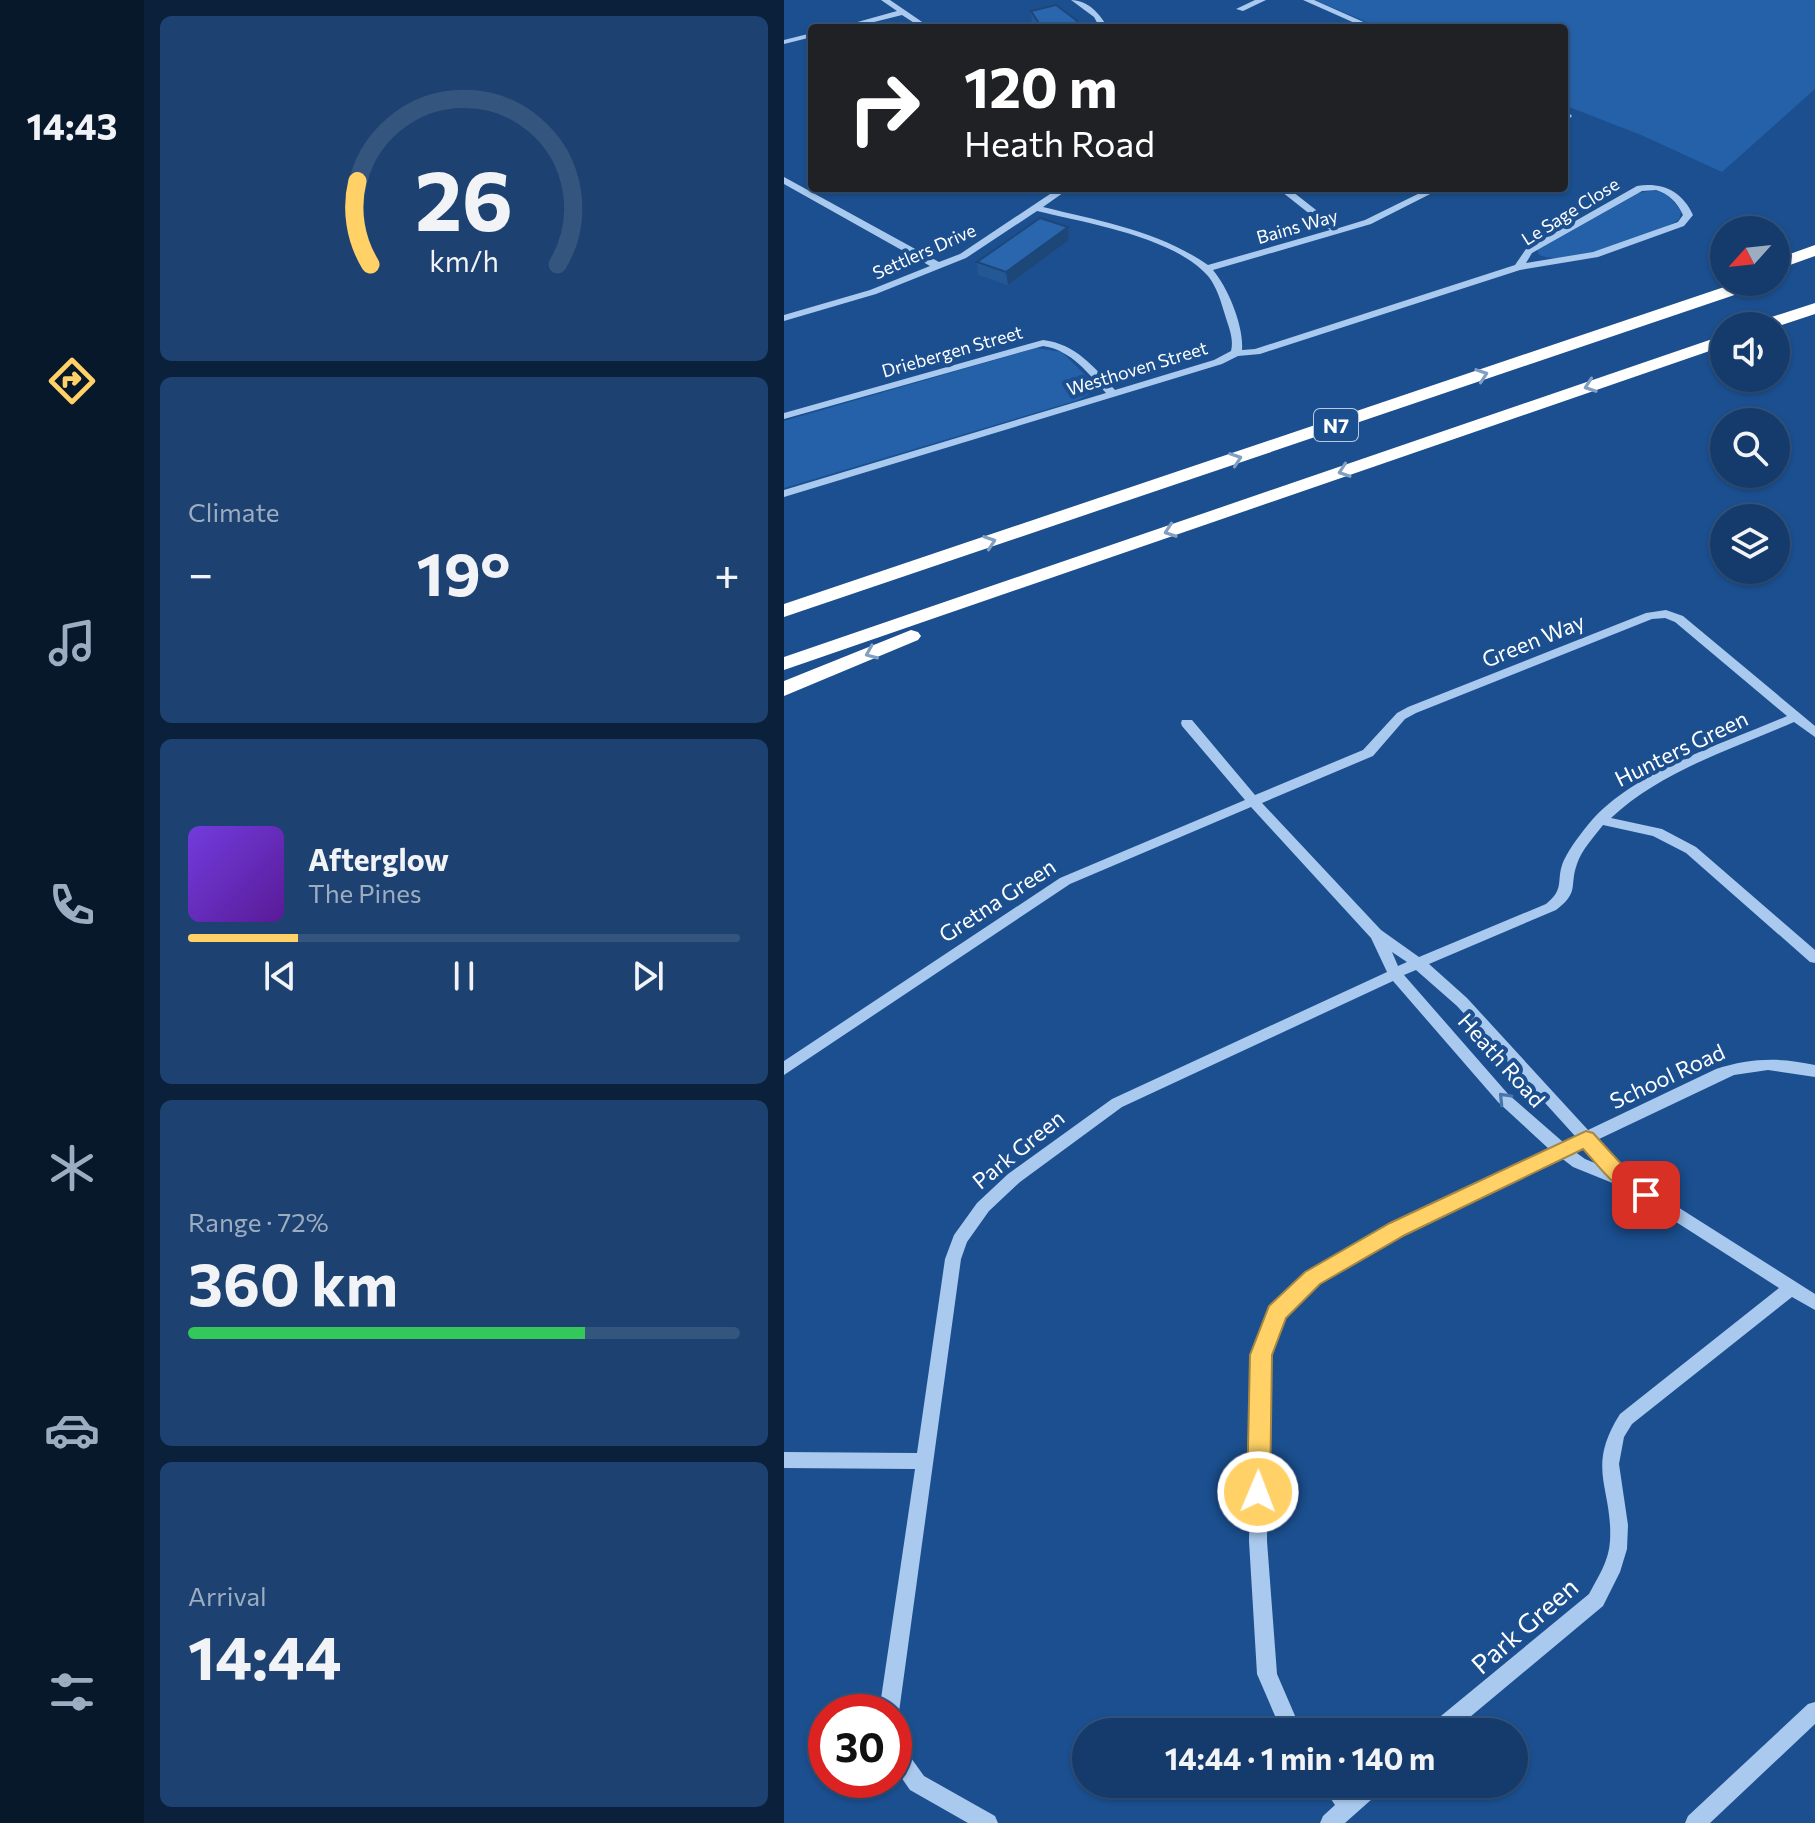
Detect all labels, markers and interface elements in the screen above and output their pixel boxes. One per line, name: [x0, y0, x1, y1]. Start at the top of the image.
text: 120 m: [964, 51, 1118, 120]
icon: right: [832, 56, 936, 160]
text: 14:43: [27, 103, 117, 147]
text: Heath Road: [964, 120, 1155, 164]
text: 26: [415, 145, 513, 247]
street label: Le Sage Close: [1517, 172, 1623, 250]
street label: Bains Way: [1254, 204, 1340, 248]
north arrow: [1710, 216, 1790, 296]
map controls: [1710, 216, 1790, 584]
street label: Settlers Drive: [869, 218, 979, 284]
text: km/h: [429, 243, 499, 278]
button: sound: [1710, 312, 1790, 392]
street label: Driebergen Street: [879, 320, 1025, 382]
street label: Westhoven Street: [1064, 336, 1210, 400]
icon: directions: [44, 353, 100, 409]
one-way arrow: [1475, 368, 1489, 384]
one-way arrow: [1583, 377, 1597, 393]
button: search: [1710, 408, 1790, 488]
road number: N7: [1314, 409, 1358, 441]
one-way arrow: [1228, 452, 1242, 468]
one-way arrow: [1337, 461, 1351, 477]
text: Climate: [188, 496, 280, 527]
button: layers: [1710, 504, 1790, 584]
one-way arrow: [1164, 521, 1178, 537]
text: 19°: [416, 535, 511, 608]
one-way arrow: [982, 536, 996, 552]
text: −: [188, 545, 213, 599]
text: +: [714, 545, 740, 599]
street label: Green Way: [1478, 607, 1588, 673]
icon: music: [44, 615, 100, 671]
one-way arrow: [865, 643, 879, 659]
street label: Hunters Green: [1610, 704, 1752, 792]
text: Afterglow: [308, 840, 449, 877]
street label: Gretna Green: [934, 852, 1060, 948]
icon: phone: [44, 877, 100, 933]
text: The Pines: [308, 877, 422, 908]
icon: previous: [258, 954, 302, 998]
icon: pause: [442, 954, 486, 998]
icon: next: [626, 954, 670, 998]
street label: Heath Road: [1453, 1008, 1551, 1112]
street label: School Road: [1605, 1038, 1729, 1114]
one-way arrow: [1499, 1092, 1513, 1107]
street label: Park Green: [967, 1104, 1069, 1194]
icon: climate: [44, 1140, 100, 1196]
pin: [1612, 1161, 1680, 1229]
icon: arrive: [1624, 1173, 1668, 1217]
text: Range · 72%: [188, 1206, 329, 1237]
text: 360 km: [188, 1245, 398, 1318]
icon: car: [44, 1402, 100, 1458]
position arrow: [1216, 1450, 1300, 1534]
street label: Park Green: [1465, 1570, 1583, 1680]
text: Arrival: [188, 1580, 267, 1611]
text: 14:44: [188, 1619, 341, 1692]
icon: filters: [44, 1664, 100, 1720]
speed limit sign: 30: [808, 1694, 912, 1798]
text: 14:44 · 1 min · 140 m: [1165, 1739, 1435, 1776]

